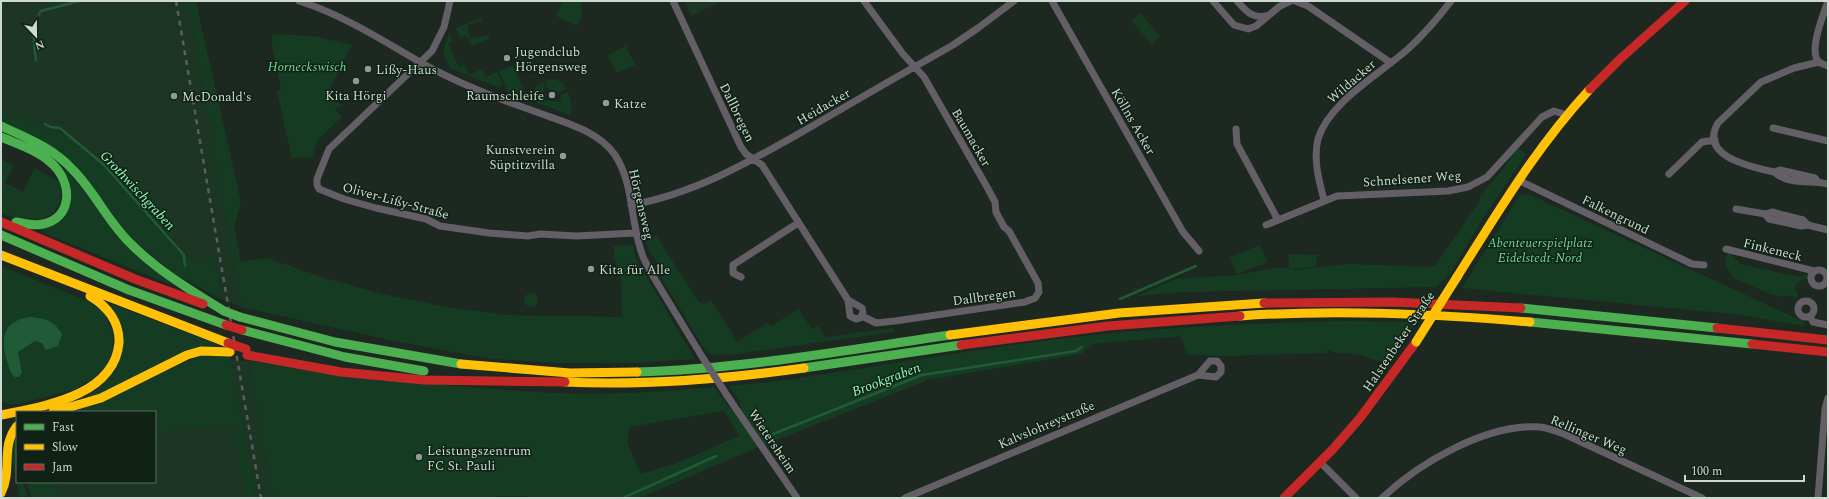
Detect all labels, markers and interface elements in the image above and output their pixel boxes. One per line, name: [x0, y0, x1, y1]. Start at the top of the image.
north arrow: [16, 16, 56, 56]
text: N: [32, 35, 47, 54]
place label: Jugendclub Hörgensweg: [515, 42, 587, 77]
marker: Jugendclub Hörgensweg: [502, 53, 512, 63]
street label: Wildacker: [1323, 55, 1380, 109]
park label: Horneckswisch: [268, 57, 347, 77]
place label: Lißy-Haus: [376, 60, 437, 80]
marker: Lißy-Haus: [363, 64, 373, 74]
marker: Kita Hörgi: [351, 76, 361, 86]
street label: Dallbregen: [714, 79, 760, 146]
street label: Heidacker: [793, 83, 854, 130]
street label: Köllns Acker: [1106, 84, 1160, 159]
place label: Kita Hörgi: [325, 86, 387, 106]
place label: Raumschleife: [466, 86, 544, 106]
place label: McDonald's: [182, 87, 252, 107]
marker: Raumschleife: [547, 90, 557, 100]
marker: McDonald's: [169, 91, 179, 101]
place label: Katze: [614, 94, 646, 114]
marker: Katze: [601, 98, 611, 108]
street label: Baumacker: [946, 105, 996, 170]
place label: Kunstverein Süptitzvilla: [485, 140, 556, 175]
water label: Grothwischgraben: [95, 146, 181, 235]
marker: Kunstverein Süptitzvilla: [558, 151, 568, 161]
street label: Schnelsener Weg: [1362, 166, 1462, 192]
street label: Hörgensweg: [623, 167, 659, 242]
street label: Oliver-Lißy-Straße: [340, 177, 451, 225]
street label: Falkengrund: [1578, 190, 1653, 240]
park label: Abenteuerspielplatz Eidelstedt-Nord: [1487, 233, 1592, 268]
street label: Finkeneck: [1741, 233, 1804, 267]
place label: Kita für Alle: [599, 260, 670, 280]
marker: Kita für Alle: [586, 264, 596, 274]
street label: Dallbregen: [951, 283, 1017, 311]
street label: Halstenbeker Straße: [1358, 287, 1440, 396]
water label: Brookgraben: [849, 357, 924, 402]
street label: Kalvslohreystraße: [995, 396, 1098, 454]
street label: Wietersheim: [743, 405, 801, 478]
street label: Rellinger Weg: [1547, 410, 1630, 460]
legend: [16, 411, 156, 483]
text: Fast: [52, 418, 74, 437]
text: Slow: [52, 438, 78, 457]
place label: Leistungszentrum FC St. Pauli: [427, 441, 531, 476]
marker: Leistungszentrum FC St. Pauli: [414, 452, 424, 462]
scale bar: [1685, 457, 1804, 483]
text: Jam: [52, 458, 73, 477]
text: 100 m: [1691, 462, 1722, 481]

